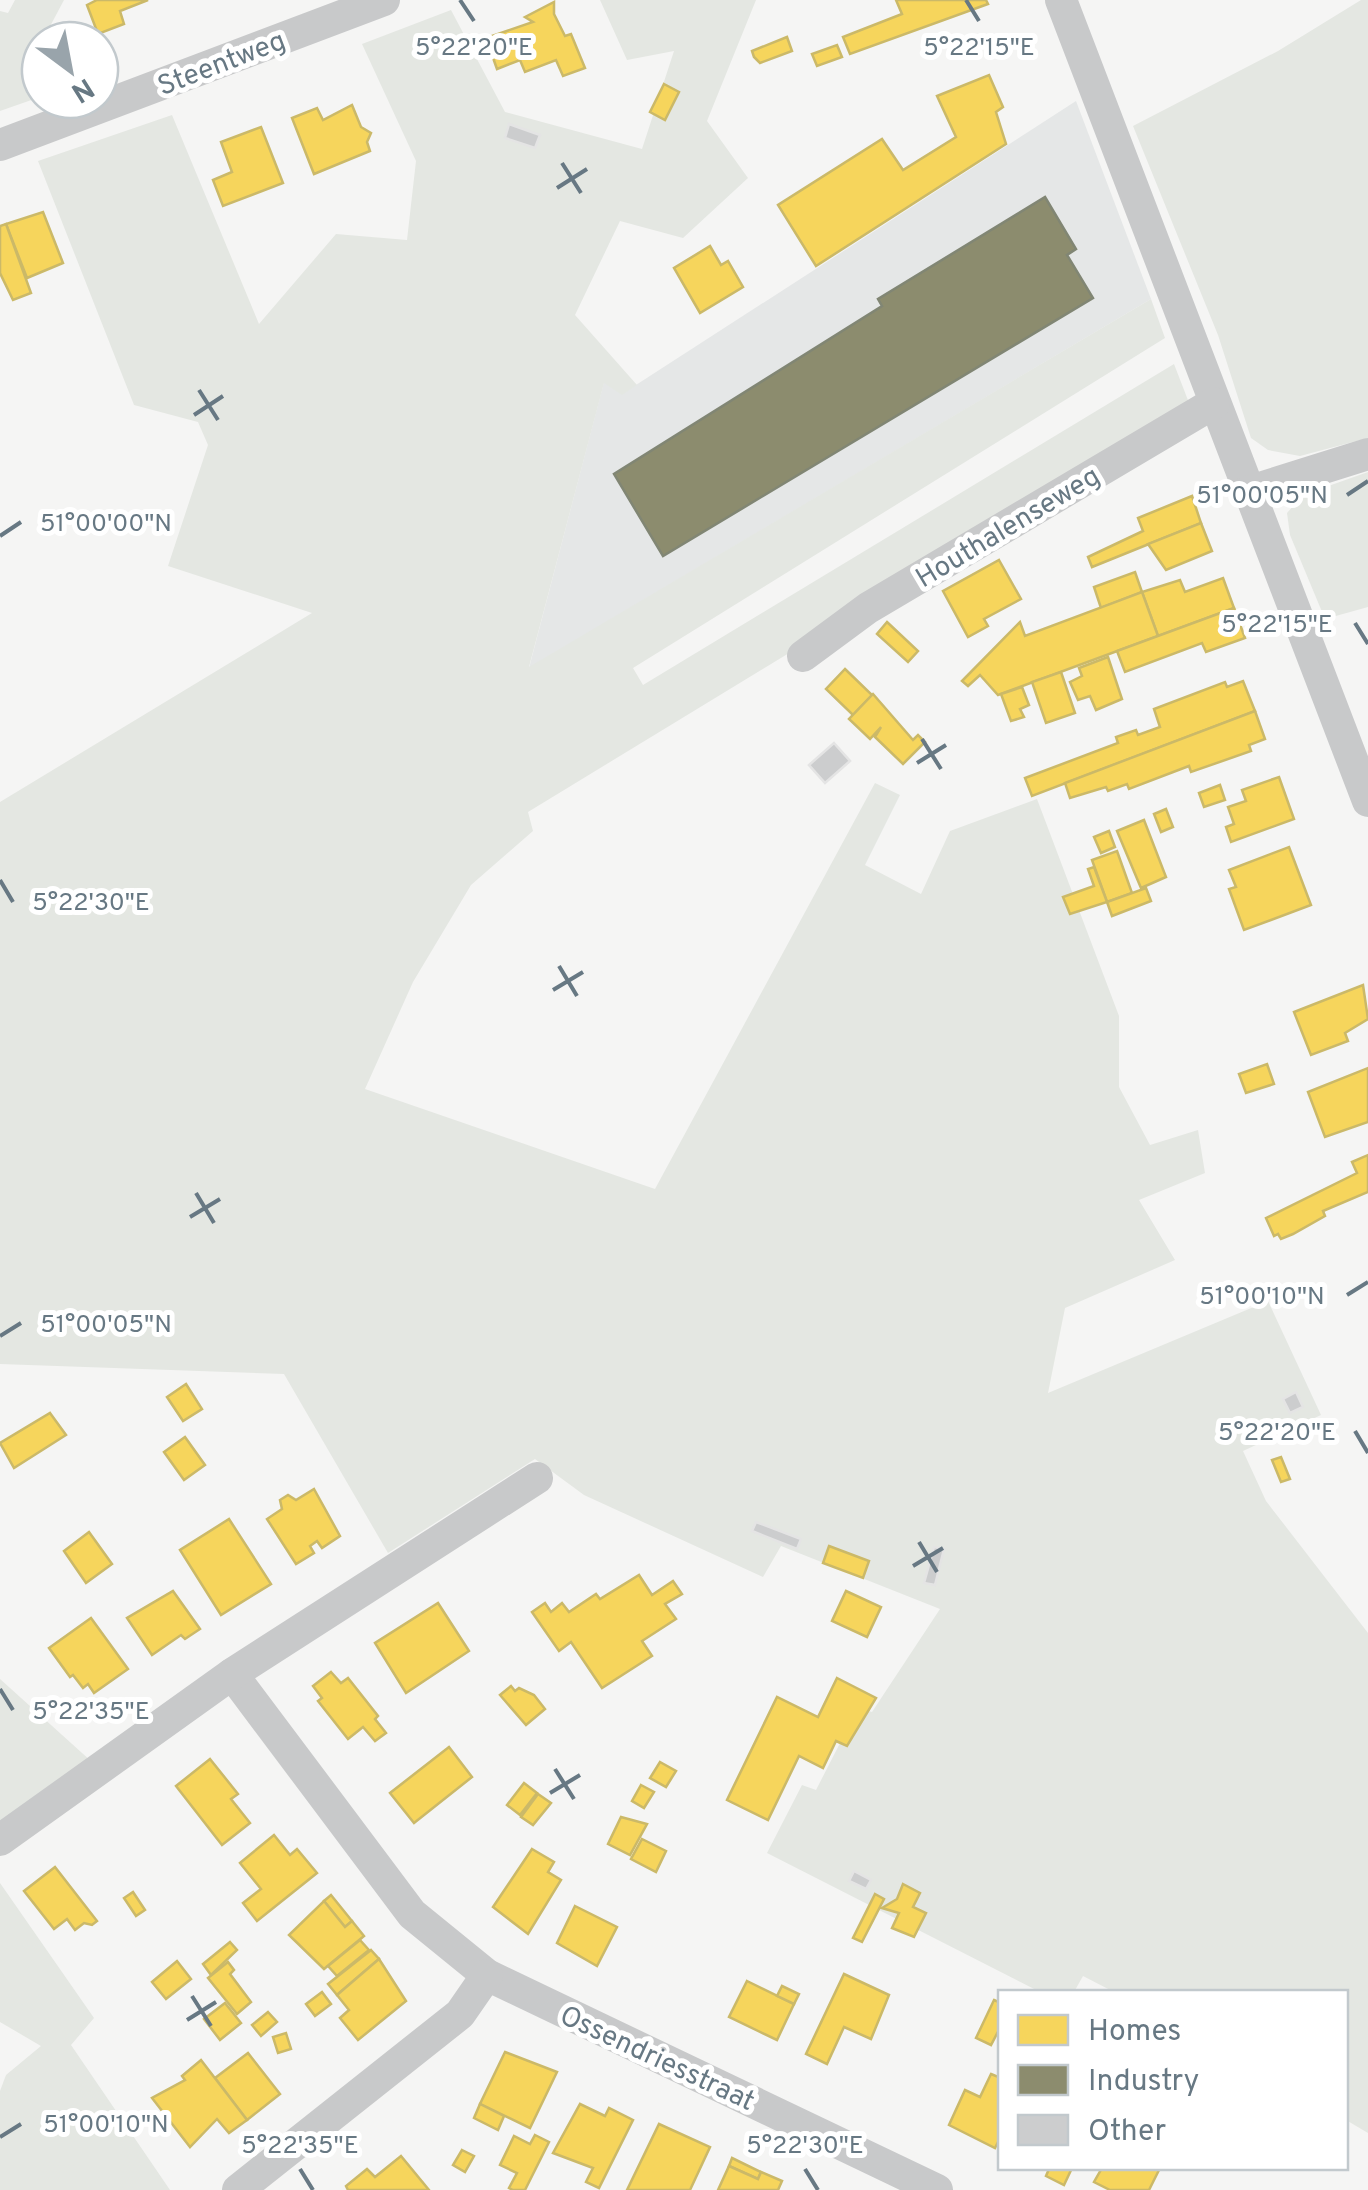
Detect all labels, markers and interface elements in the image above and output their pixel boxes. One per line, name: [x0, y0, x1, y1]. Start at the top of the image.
north arrow: [20, 20, 120, 120]
street label: Steentweg: [153, 24, 291, 106]
text: 5°22'20"E: [415, 33, 533, 65]
text: 5°22'15"E: [923, 33, 1035, 65]
text: N: [64, 68, 100, 109]
street label: Houthalenseweg: [910, 459, 1107, 598]
text: 51°00'05"N: [1196, 481, 1328, 513]
text: 51°00'00"N: [40, 509, 172, 541]
text: 5°22'15"E: [1221, 610, 1333, 642]
text: 5°22'30"E: [32, 888, 150, 920]
text: 51°00'10"N: [1199, 1282, 1325, 1314]
text: 51°00'05"N: [40, 1310, 172, 1342]
text: 5°22'20"E: [1218, 1418, 1336, 1450]
text: 5°22'35"E: [32, 1697, 150, 1729]
legend: [998, 1990, 1348, 2170]
street label: Ossendriesstraat: [553, 1999, 760, 2121]
text: Homes: [1088, 2014, 1181, 2051]
text: Industry: [1088, 2064, 1199, 2101]
text: 51°00'10"N: [43, 2110, 169, 2142]
text: Other: [1088, 2114, 1166, 2151]
text: 5°22'35"E: [241, 2131, 359, 2163]
text: 5°22'30"E: [746, 2131, 864, 2163]

